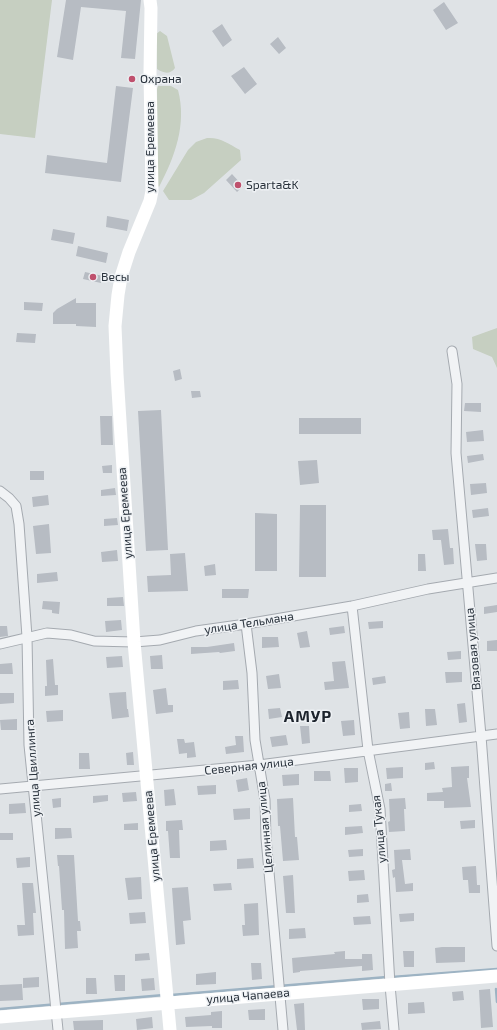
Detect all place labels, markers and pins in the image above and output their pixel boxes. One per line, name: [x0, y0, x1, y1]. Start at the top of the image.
place label: Охрана: [140, 72, 182, 86]
marker: Охрана: [127, 74, 137, 84]
place label: Sparta&K: [246, 178, 299, 192]
marker: Sparta&K: [233, 180, 243, 190]
place label: Весы: [101, 270, 129, 284]
marker: Весы: [88, 272, 98, 282]

